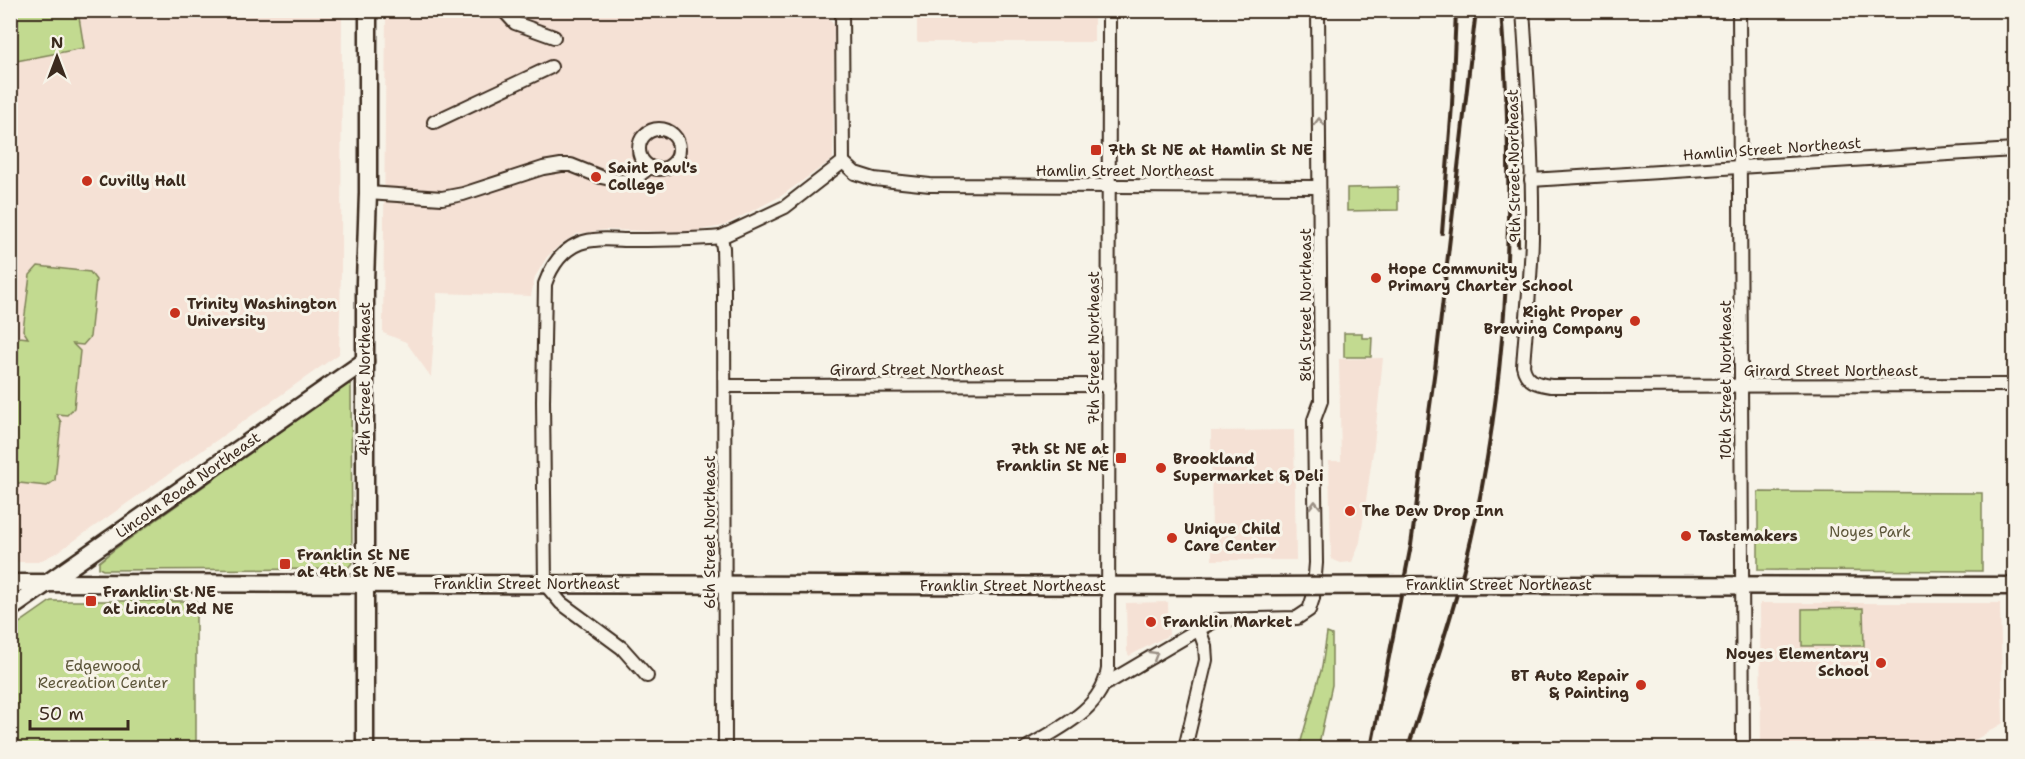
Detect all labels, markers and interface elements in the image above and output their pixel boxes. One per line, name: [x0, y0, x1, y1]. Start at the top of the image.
north arrow: [27, 27, 87, 87]
text: N: [51, 32, 63, 53]
street label: 9th Street Northeast: [1503, 89, 1525, 243]
one-way arrow: [1313, 118, 1325, 127]
street label: Hamlin Street Northeast: [1682, 133, 1862, 165]
place label: 7th St NE at Hamlin St NE: [1108, 140, 1313, 160]
marker: 7th St NE at Hamlin St NE: [1089, 143, 1103, 157]
place label: Saint Paul's College: [608, 158, 697, 195]
street label: Hamlin Street Northeast: [1036, 161, 1214, 181]
marker: Saint Paul's College: [589, 170, 603, 184]
place label: Cuvilly Hall: [99, 171, 186, 191]
marker: Cuvilly Hall: [80, 174, 94, 188]
street label: 8th Street Northeast: [1296, 228, 1316, 382]
place label: Hope Community Primary Charter School: [1388, 259, 1573, 296]
street label: 7th Street Northeast: [1084, 271, 1104, 425]
marker: Hope Community Primary Charter School: [1369, 271, 1383, 285]
place label: Trinity Washington University: [187, 294, 337, 331]
street label: 10th Street Northeast: [1716, 300, 1736, 460]
street label: 4th Street Northeast: [355, 302, 375, 456]
place label: Right Proper Brewing Company: [1484, 302, 1623, 339]
marker: Trinity Washington University: [168, 306, 182, 320]
marker: Right Proper Brewing Company: [1628, 314, 1642, 328]
street label: Girard Street Northeast: [830, 360, 1004, 380]
street label: Girard Street Northeast: [1744, 361, 1918, 381]
street label: Lincoln Road Northeast: [112, 427, 264, 543]
place label: 7th St NE at Franklin St NE: [996, 439, 1109, 476]
place label: Brookland Supermarket & Deli: [1173, 449, 1324, 486]
marker: 7th St NE at Franklin St NE: [1114, 451, 1128, 465]
street label: 6th Street Northeast: [700, 455, 720, 609]
marker: Brookland Supermarket & Deli: [1154, 461, 1168, 475]
one-way arrow: [1309, 500, 1321, 509]
place label: The Dew Drop Inn: [1362, 501, 1504, 521]
marker: The Dew Drop Inn: [1343, 504, 1357, 518]
place label: Unique Child Care Center: [1184, 519, 1281, 556]
park label: Noyes Park: [1829, 522, 1911, 542]
place label: Tastemakers: [1698, 526, 1798, 546]
marker: Tastemakers: [1679, 529, 1693, 543]
marker: Unique Child Care Center: [1165, 531, 1179, 545]
place label: Franklin St NE at 4th St NE: [297, 545, 410, 582]
marker: Franklin St NE at 4th St NE: [278, 557, 292, 571]
street label: Franklin Street Northeast: [434, 574, 620, 594]
street label: Franklin Street Northeast: [1406, 575, 1592, 595]
street label: Franklin Street Northeast: [920, 576, 1106, 596]
place label: Franklin St NE at Lincoln Rd NE: [103, 582, 234, 619]
marker: Franklin St NE at Lincoln Rd NE: [84, 594, 98, 608]
place label: Franklin Market: [1163, 612, 1292, 632]
marker: Franklin Market: [1144, 615, 1158, 629]
place label: Noyes Elementary School: [1726, 644, 1869, 681]
one-way arrow: [1148, 651, 1158, 663]
park label: Edgewood Recreation Center: [38, 656, 168, 693]
marker: Noyes Elementary School: [1874, 656, 1888, 670]
place label: BT Auto Repair & Painting: [1511, 666, 1629, 703]
marker: BT Auto Repair & Painting: [1634, 678, 1648, 692]
scale bar: [30, 693, 128, 731]
text: 50 m: [39, 702, 84, 726]

